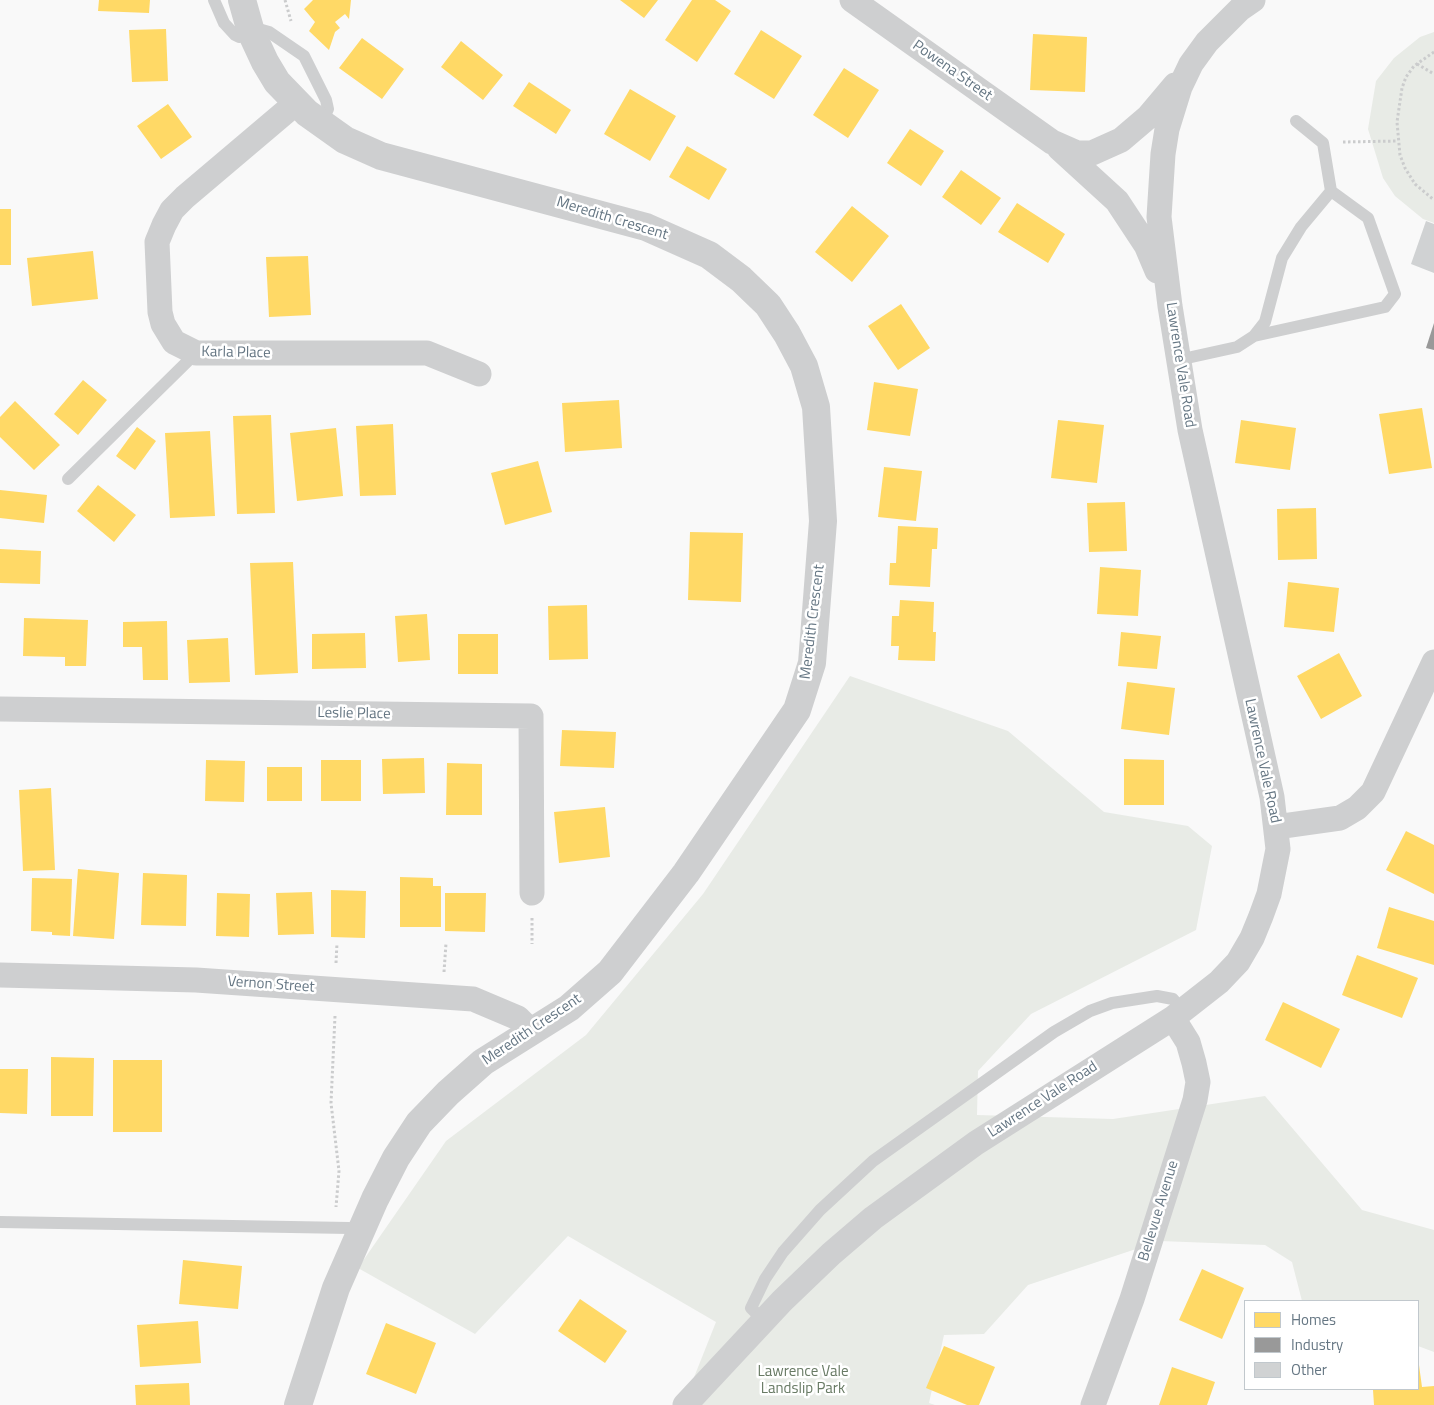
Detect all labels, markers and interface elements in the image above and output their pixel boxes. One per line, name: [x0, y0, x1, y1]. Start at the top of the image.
street label: Powena Street: [909, 37, 995, 105]
street label: Meredith Crescent: [554, 194, 670, 244]
street label: Lawrence Vale Road: [1161, 301, 1199, 429]
street label: Karla Place: [201, 343, 271, 363]
street label: Meredith Crescent: [797, 564, 829, 680]
street label: Lawrence Vale Road: [1240, 697, 1284, 825]
street label: Leslie Place: [317, 704, 391, 724]
street label: Vernon Street: [227, 973, 315, 997]
street label: Meredith Crescent: [479, 990, 585, 1070]
street label: Lawrence Vale Road: [985, 1058, 1101, 1142]
street label: Bellevue Avenue: [1135, 1159, 1183, 1263]
legend: [1244, 1300, 1419, 1390]
text: Homes: [1291, 1308, 1336, 1331]
text: Industry: [1291, 1333, 1343, 1356]
text: Other: [1291, 1358, 1327, 1381]
park label: Lawrence Vale Landslip Park: [757, 1363, 849, 1398]

